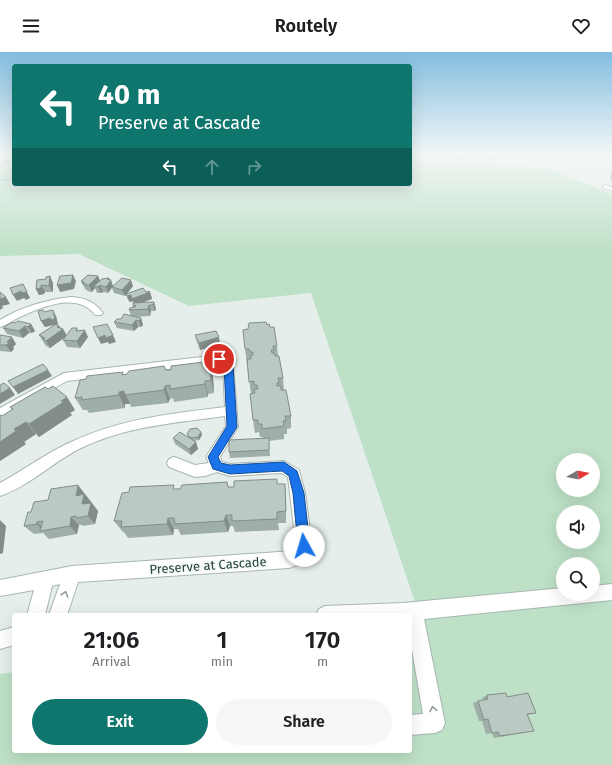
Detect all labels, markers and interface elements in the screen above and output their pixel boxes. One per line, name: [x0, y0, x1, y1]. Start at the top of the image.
icon: menu: [20, 15, 42, 37]
text: Routely: [275, 15, 337, 37]
icon: heart: [570, 15, 592, 37]
text: 40 m: [98, 78, 161, 111]
icon: left: [32, 80, 84, 132]
text: Preserve at Cascade: [98, 112, 261, 134]
icon: left: [159, 156, 181, 178]
icon: ahead: [201, 156, 223, 178]
icon: right: [243, 156, 265, 178]
pin: [202, 342, 236, 376]
icon: arrive: [208, 348, 230, 370]
north arrow: [556, 453, 600, 497]
map controls: [556, 453, 600, 601]
button: sound: [556, 505, 600, 549]
position arrow: [283, 525, 325, 567]
street label: Preserve at Cascade: [149, 554, 267, 577]
button: search: [556, 557, 600, 601]
one-way arrow: [60, 591, 69, 598]
text: 21:06: [84, 626, 139, 654]
text: 1: [217, 626, 227, 654]
text: 170: [305, 626, 340, 654]
text: Arrival: [92, 654, 130, 669]
text: min: [211, 654, 233, 669]
text: m: [317, 654, 328, 669]
button: Exit: [32, 699, 208, 745]
button: Share: [216, 699, 392, 745]
one-way arrow: [429, 706, 437, 712]

